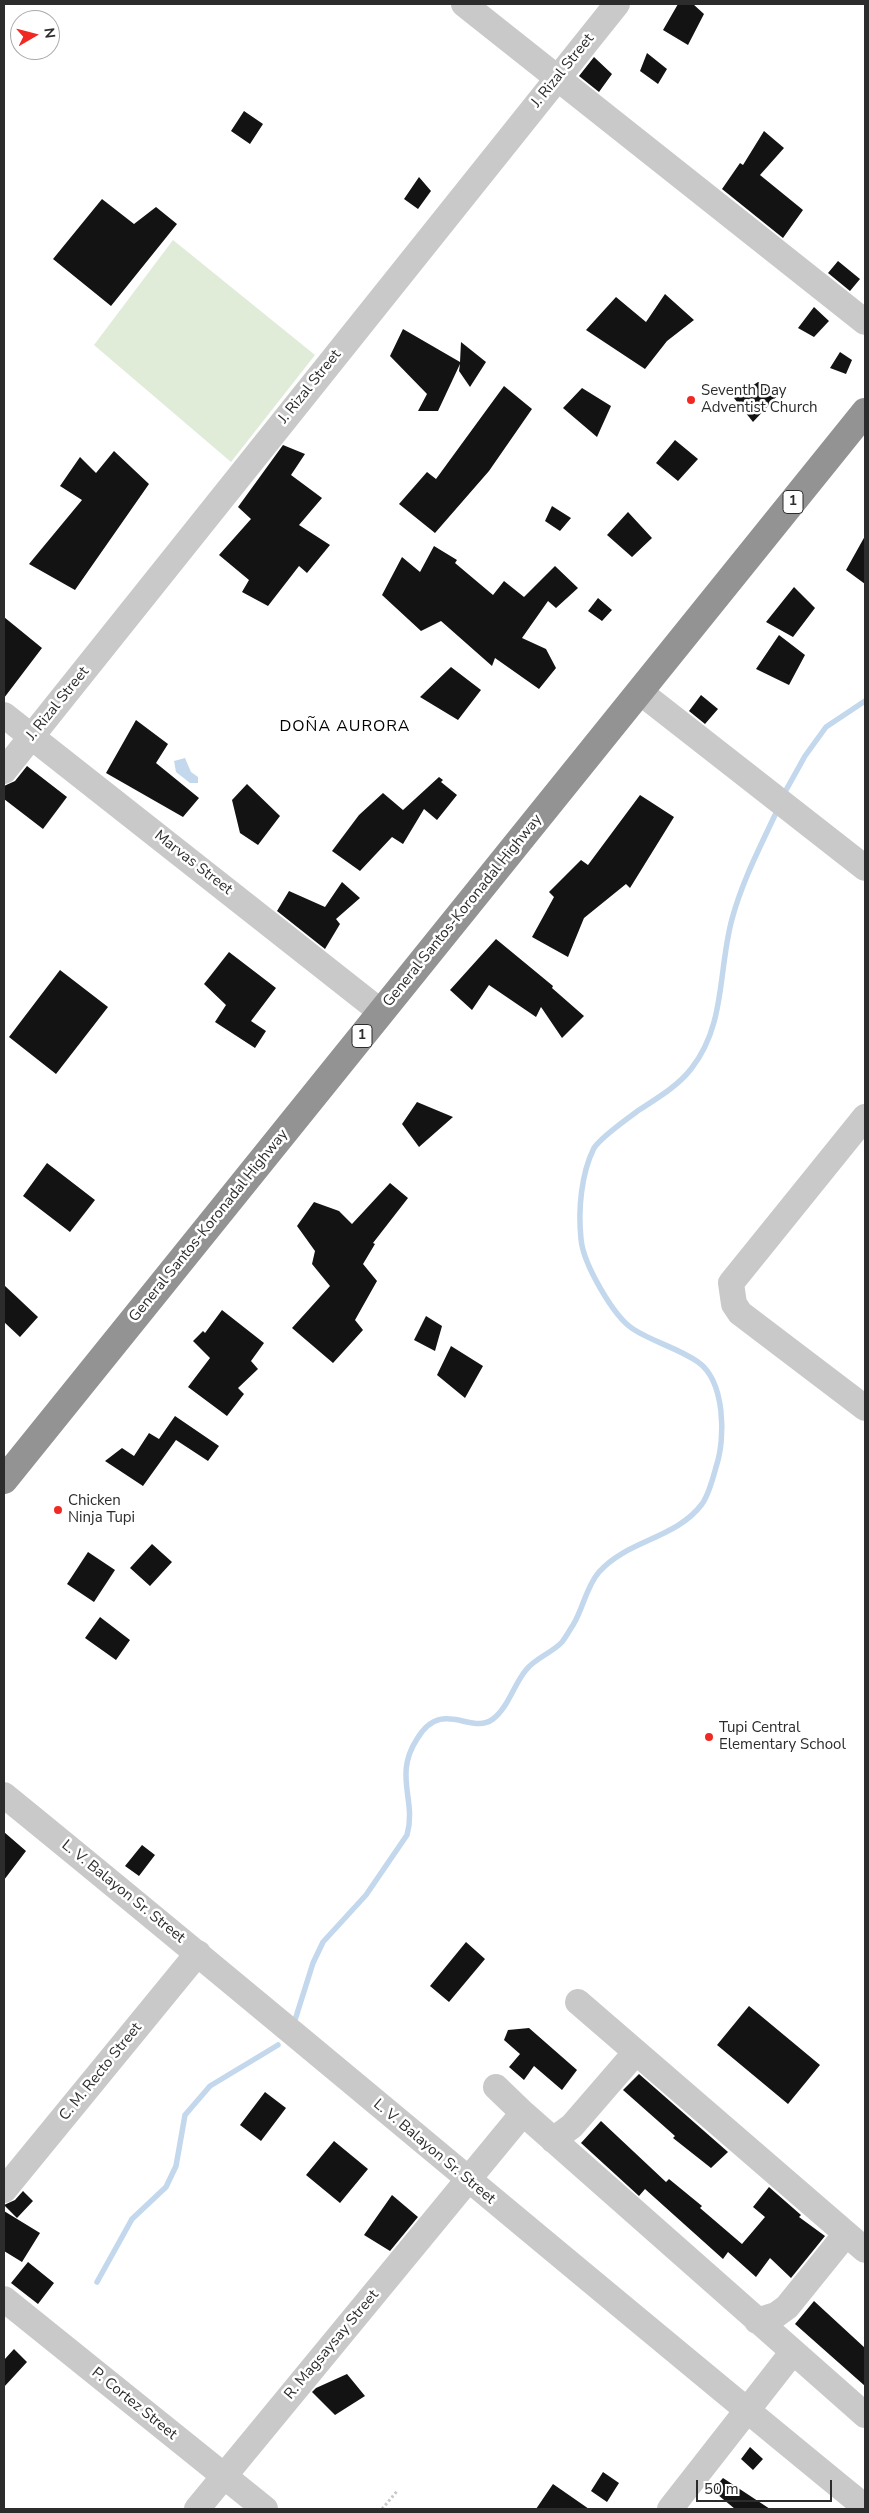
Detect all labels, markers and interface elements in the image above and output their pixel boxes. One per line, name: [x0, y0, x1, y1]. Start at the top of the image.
north arrow: [10, 10, 60, 60]
text: N: [39, 26, 59, 39]
street label: J. Rizal Street: [528, 31, 598, 111]
street label: J. Rizal Street: [275, 347, 345, 427]
place label: Seventh Day Adventist Church: [701, 382, 817, 417]
marker: Seventh Day Adventist Church: [685, 394, 697, 406]
road number: 1: [783, 491, 803, 514]
street label: J. Rizal Street: [23, 664, 93, 744]
district label: DOÑA AURORA: [278, 717, 412, 737]
street label: General Santos-Koronadal Highway: [380, 811, 546, 1011]
street label: Marvas Street: [150, 827, 236, 899]
road number: 1: [352, 1024, 372, 1048]
street label: General Santos-Koronadal Highway: [126, 1126, 292, 1326]
place label: Chicken Ninja Tupi: [68, 1492, 135, 1527]
marker: Chicken Ninja Tupi: [52, 1504, 64, 1516]
place label: Tupi Central Elementary School: [719, 1719, 846, 1754]
marker: Tupi Central Elementary School: [703, 1731, 715, 1743]
street label: L. V. Balayon Sr. Street: [58, 1837, 188, 1947]
street label: C. M. Recto Street: [56, 2019, 146, 2125]
street label: L. V. Balayon Sr. Street: [369, 2096, 499, 2208]
street label: R. Magsaysay Street: [281, 2287, 383, 2403]
street label: P. Cortez Street: [88, 2364, 180, 2444]
scale bar: [699, 2470, 835, 2502]
text: 50 m: [704, 2479, 739, 2499]

